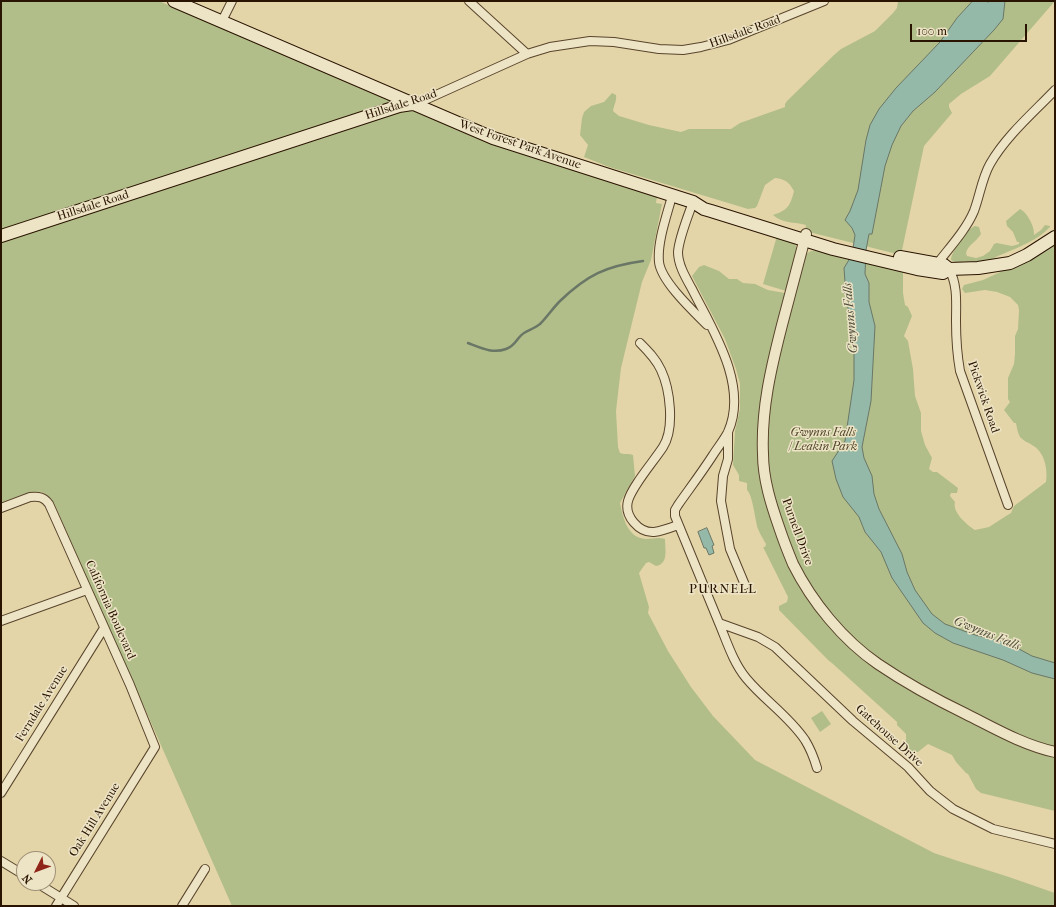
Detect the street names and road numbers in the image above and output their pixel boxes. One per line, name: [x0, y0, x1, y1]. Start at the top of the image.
street label: Hillsdale Road: [707, 12, 783, 52]
street label: Hillsdale Road: [363, 87, 439, 123]
street label: West Forest Park Avenue: [457, 117, 583, 173]
street label: Hillsdale Road: [55, 188, 131, 224]
street label: Pickwick Road: [964, 359, 1002, 435]
street label: Purnell Drive: [778, 496, 816, 568]
street label: California Boulevard: [82, 558, 138, 662]
street label: Ferndale Avenue: [13, 663, 71, 745]
street label: Gatehouse Drive: [852, 702, 926, 770]
street label: Oak Hill Avenue: [66, 780, 124, 860]

